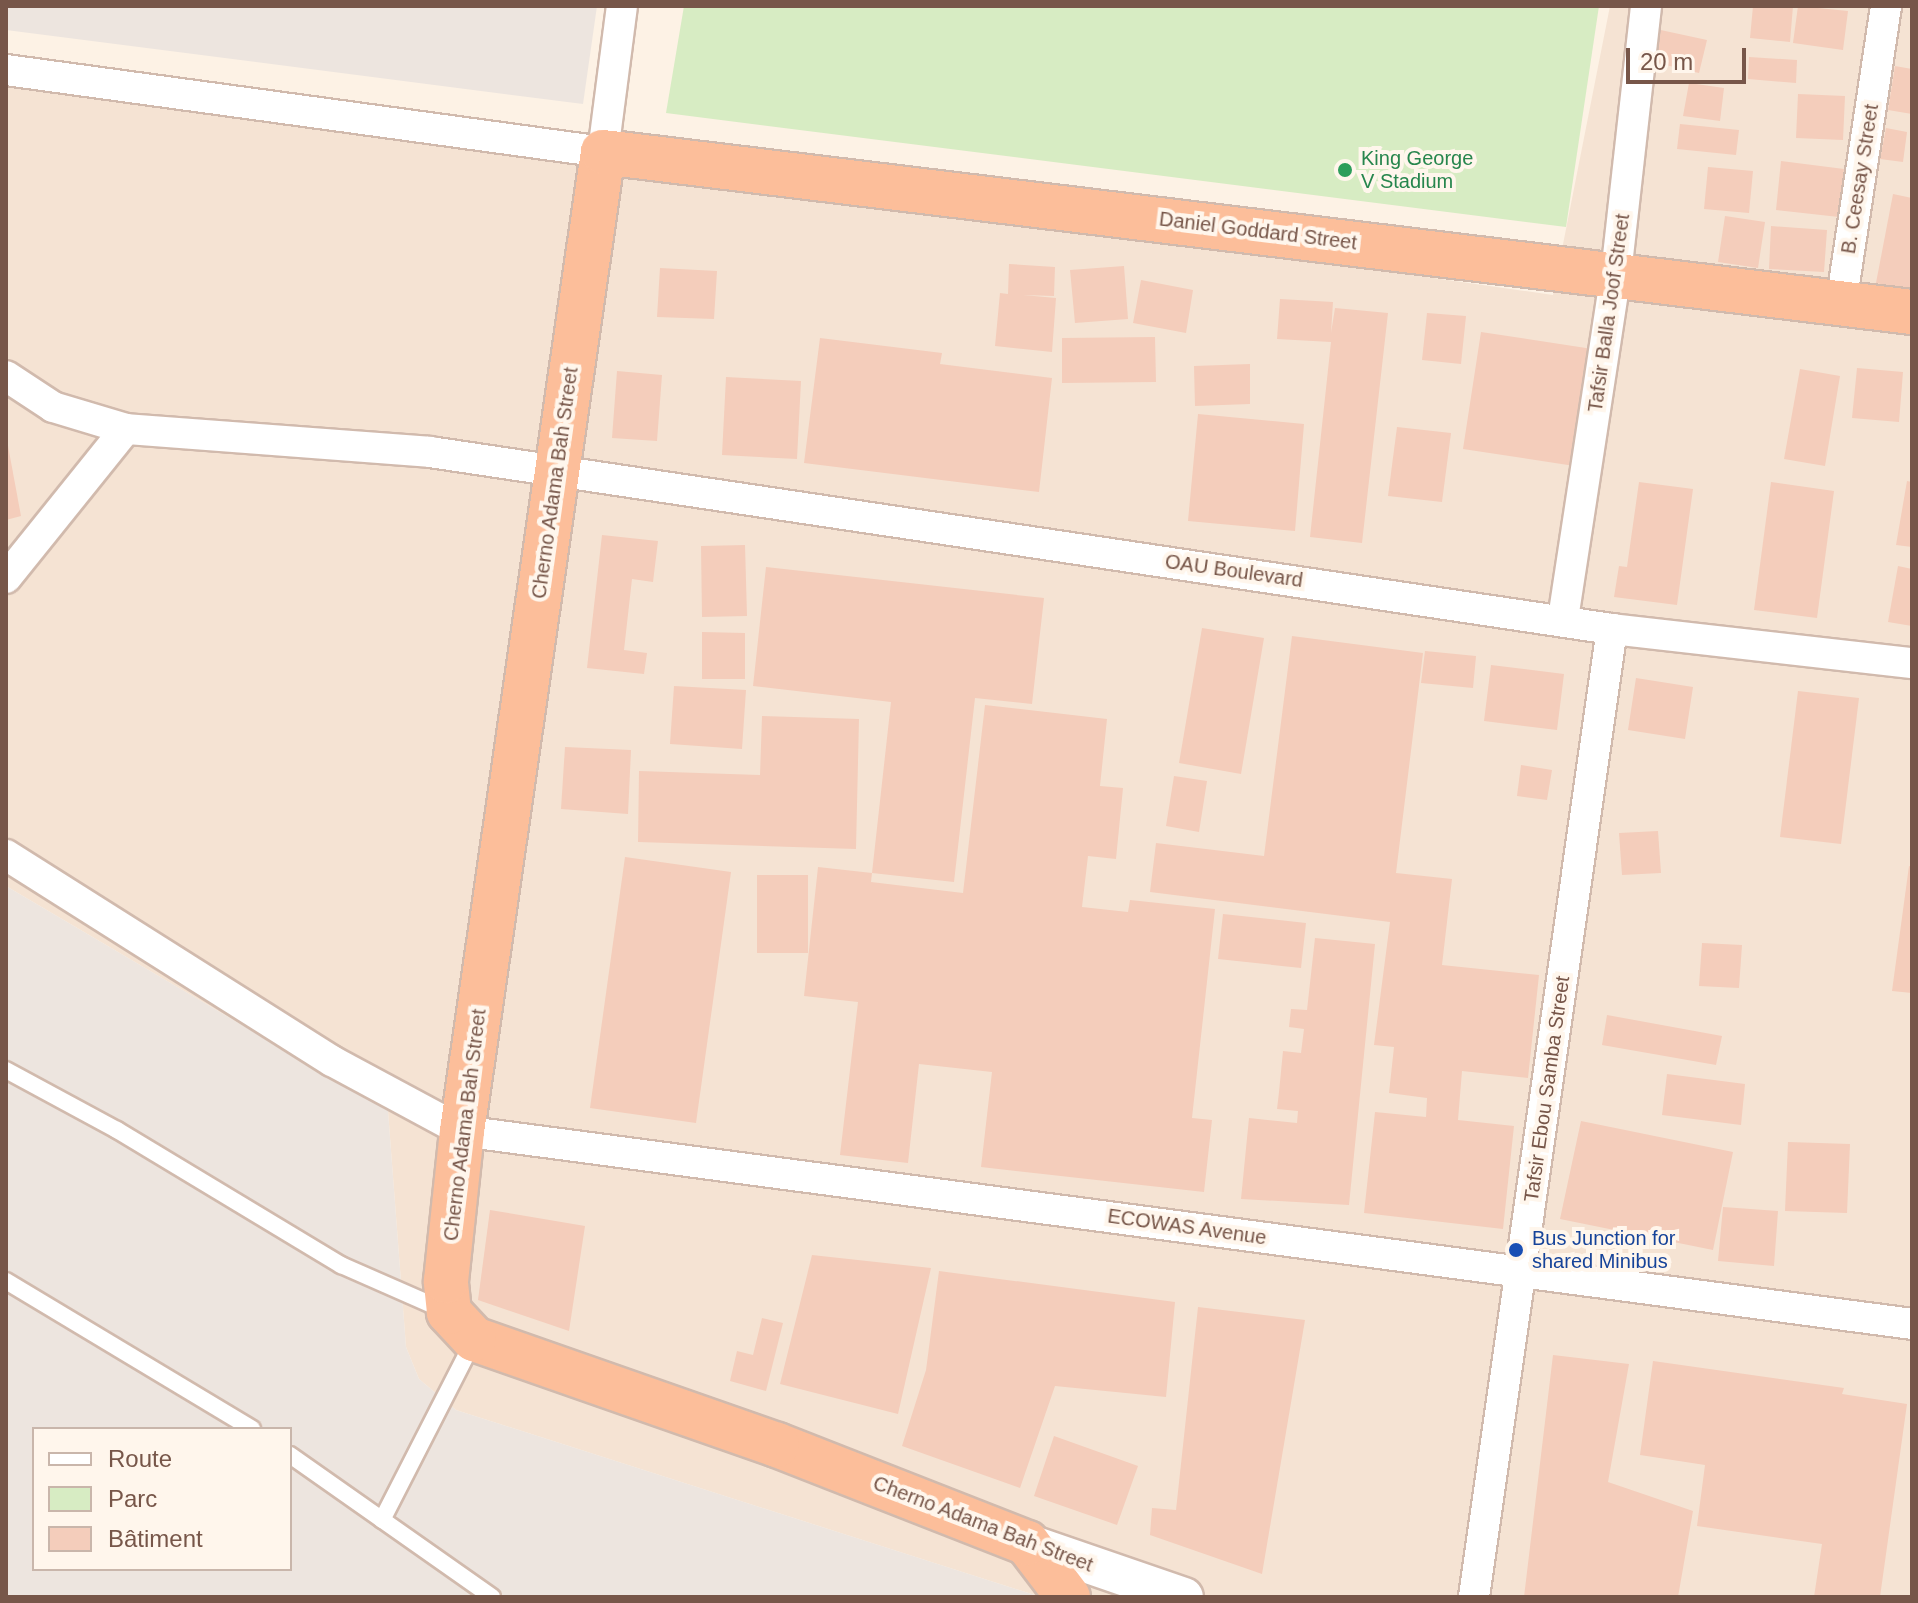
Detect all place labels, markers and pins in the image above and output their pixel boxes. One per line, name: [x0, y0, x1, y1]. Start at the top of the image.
place label: King George V Stadium: [1361, 146, 1473, 193]
marker: King George V Stadium: [1336, 161, 1354, 179]
place label: Bus Junction for shared Minibus: [1532, 1226, 1675, 1273]
marker: Bus Junction for shared Minibus: [1507, 1241, 1525, 1259]

